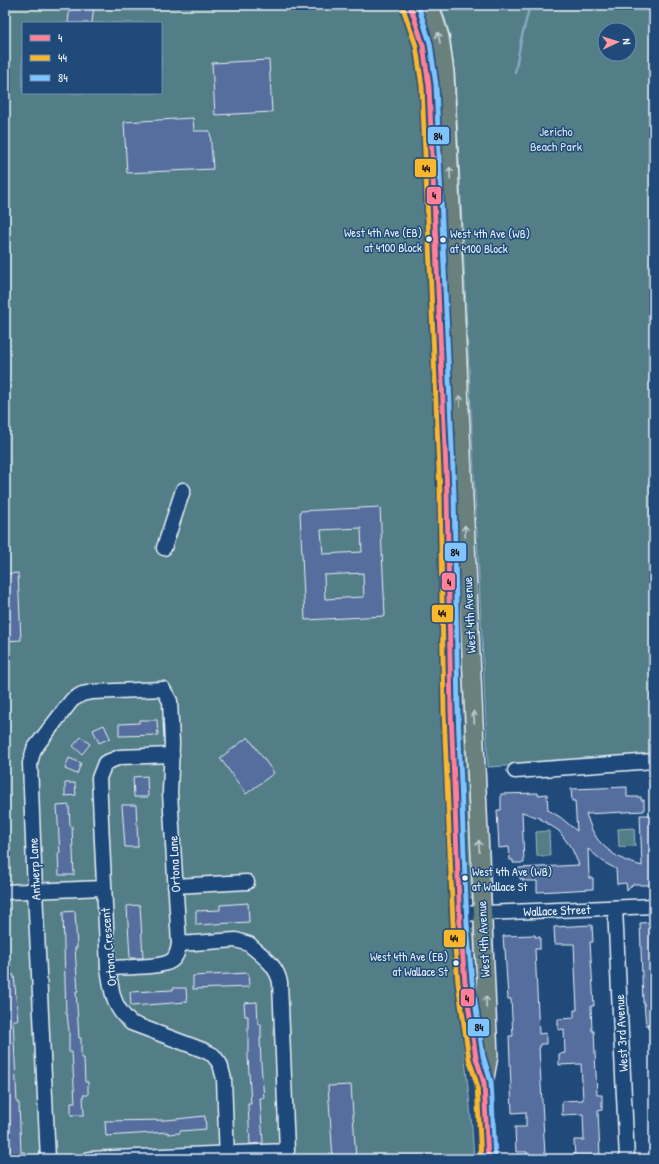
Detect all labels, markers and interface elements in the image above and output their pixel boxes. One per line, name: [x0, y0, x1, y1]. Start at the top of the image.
legend: [22, 22, 162, 94]
north arrow: [597, 22, 637, 62]
text: 4: [58, 29, 63, 46]
one-way arrow: [435, 32, 443, 45]
text: N: [620, 38, 634, 45]
text: 44: [58, 49, 68, 66]
text: 84: [58, 69, 68, 86]
park label: Jericho Beach Park: [530, 122, 583, 155]
line badge: 84: [427, 126, 450, 145]
text: 84: [434, 129, 442, 143]
line badge: 44: [414, 158, 437, 178]
text: 44: [422, 161, 430, 175]
one-way arrow: [446, 167, 453, 180]
line badge: 4: [426, 186, 442, 205]
text: 4: [432, 188, 436, 202]
place label: West 4th Ave (EB) at 4100 Block: [344, 224, 422, 256]
place label: West 4th Ave (WB) at 4100 Block: [450, 225, 530, 257]
marker: West 4th Ave (EB) at 4100 Block: [424, 234, 434, 244]
marker: West 4th Ave (WB) at 4100 Block: [438, 235, 448, 245]
one-way arrow: [456, 395, 463, 408]
one-way arrow: [462, 525, 469, 538]
line badge: 84: [444, 542, 467, 562]
text: 84: [451, 545, 459, 559]
line badge: 4: [441, 572, 456, 591]
text: 4: [447, 575, 451, 589]
street label: West 4th Avenue: [458, 576, 480, 654]
line badge: 44: [431, 604, 454, 623]
text: 44: [438, 606, 446, 620]
one-way arrow: [470, 710, 477, 723]
street label: Ortona Lane: [164, 835, 184, 893]
street label: Antwerp Lane: [23, 837, 45, 901]
one-way arrow: [476, 840, 483, 853]
place label: West 4th Ave (WB) at Wallace St: [472, 863, 552, 895]
marker: West 4th Ave (WB) at Wallace St: [460, 873, 470, 883]
street label: West 4th Avenue: [472, 900, 494, 978]
street label: Wallace Street: [523, 900, 591, 920]
street label: Ortona Crescent: [96, 906, 120, 987]
line badge: 44: [443, 929, 466, 948]
text: 44: [450, 931, 458, 945]
place label: West 4th Ave (EB) at Wallace St: [370, 948, 449, 980]
marker: West 4th Ave (EB) at Wallace St: [451, 958, 461, 968]
line badge: 4: [460, 988, 475, 1007]
text: 4: [465, 991, 469, 1005]
street label: West 3rd Avenue: [610, 994, 632, 1072]
one-way arrow: [482, 996, 490, 1009]
line badge: 84: [467, 1018, 490, 1037]
text: 84: [475, 1020, 483, 1034]

